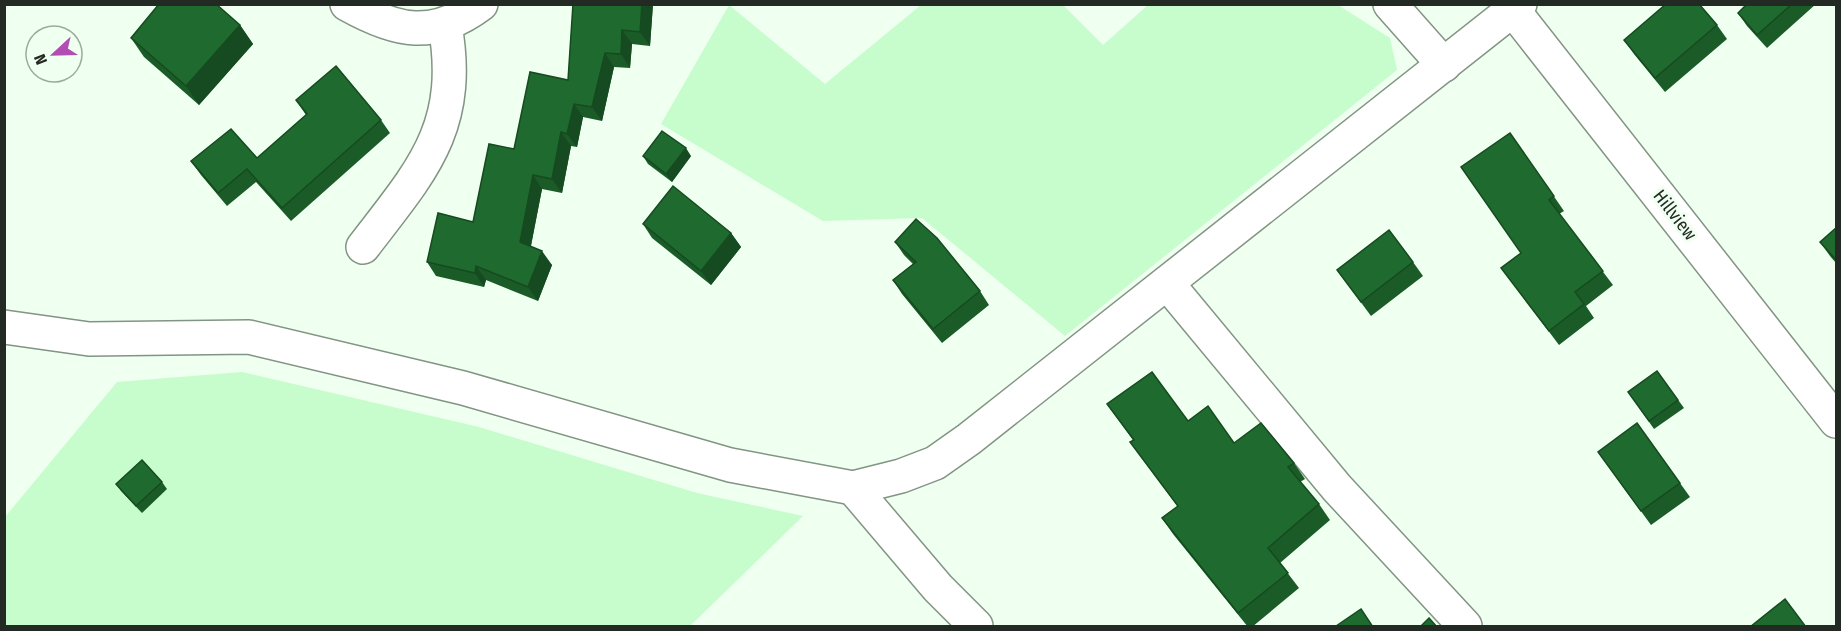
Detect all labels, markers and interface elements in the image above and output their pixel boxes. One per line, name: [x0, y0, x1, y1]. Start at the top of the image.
north arrow: [24, 24, 84, 84]
text: N: [30, 51, 51, 67]
street label: Hillview: [1648, 185, 1702, 245]

